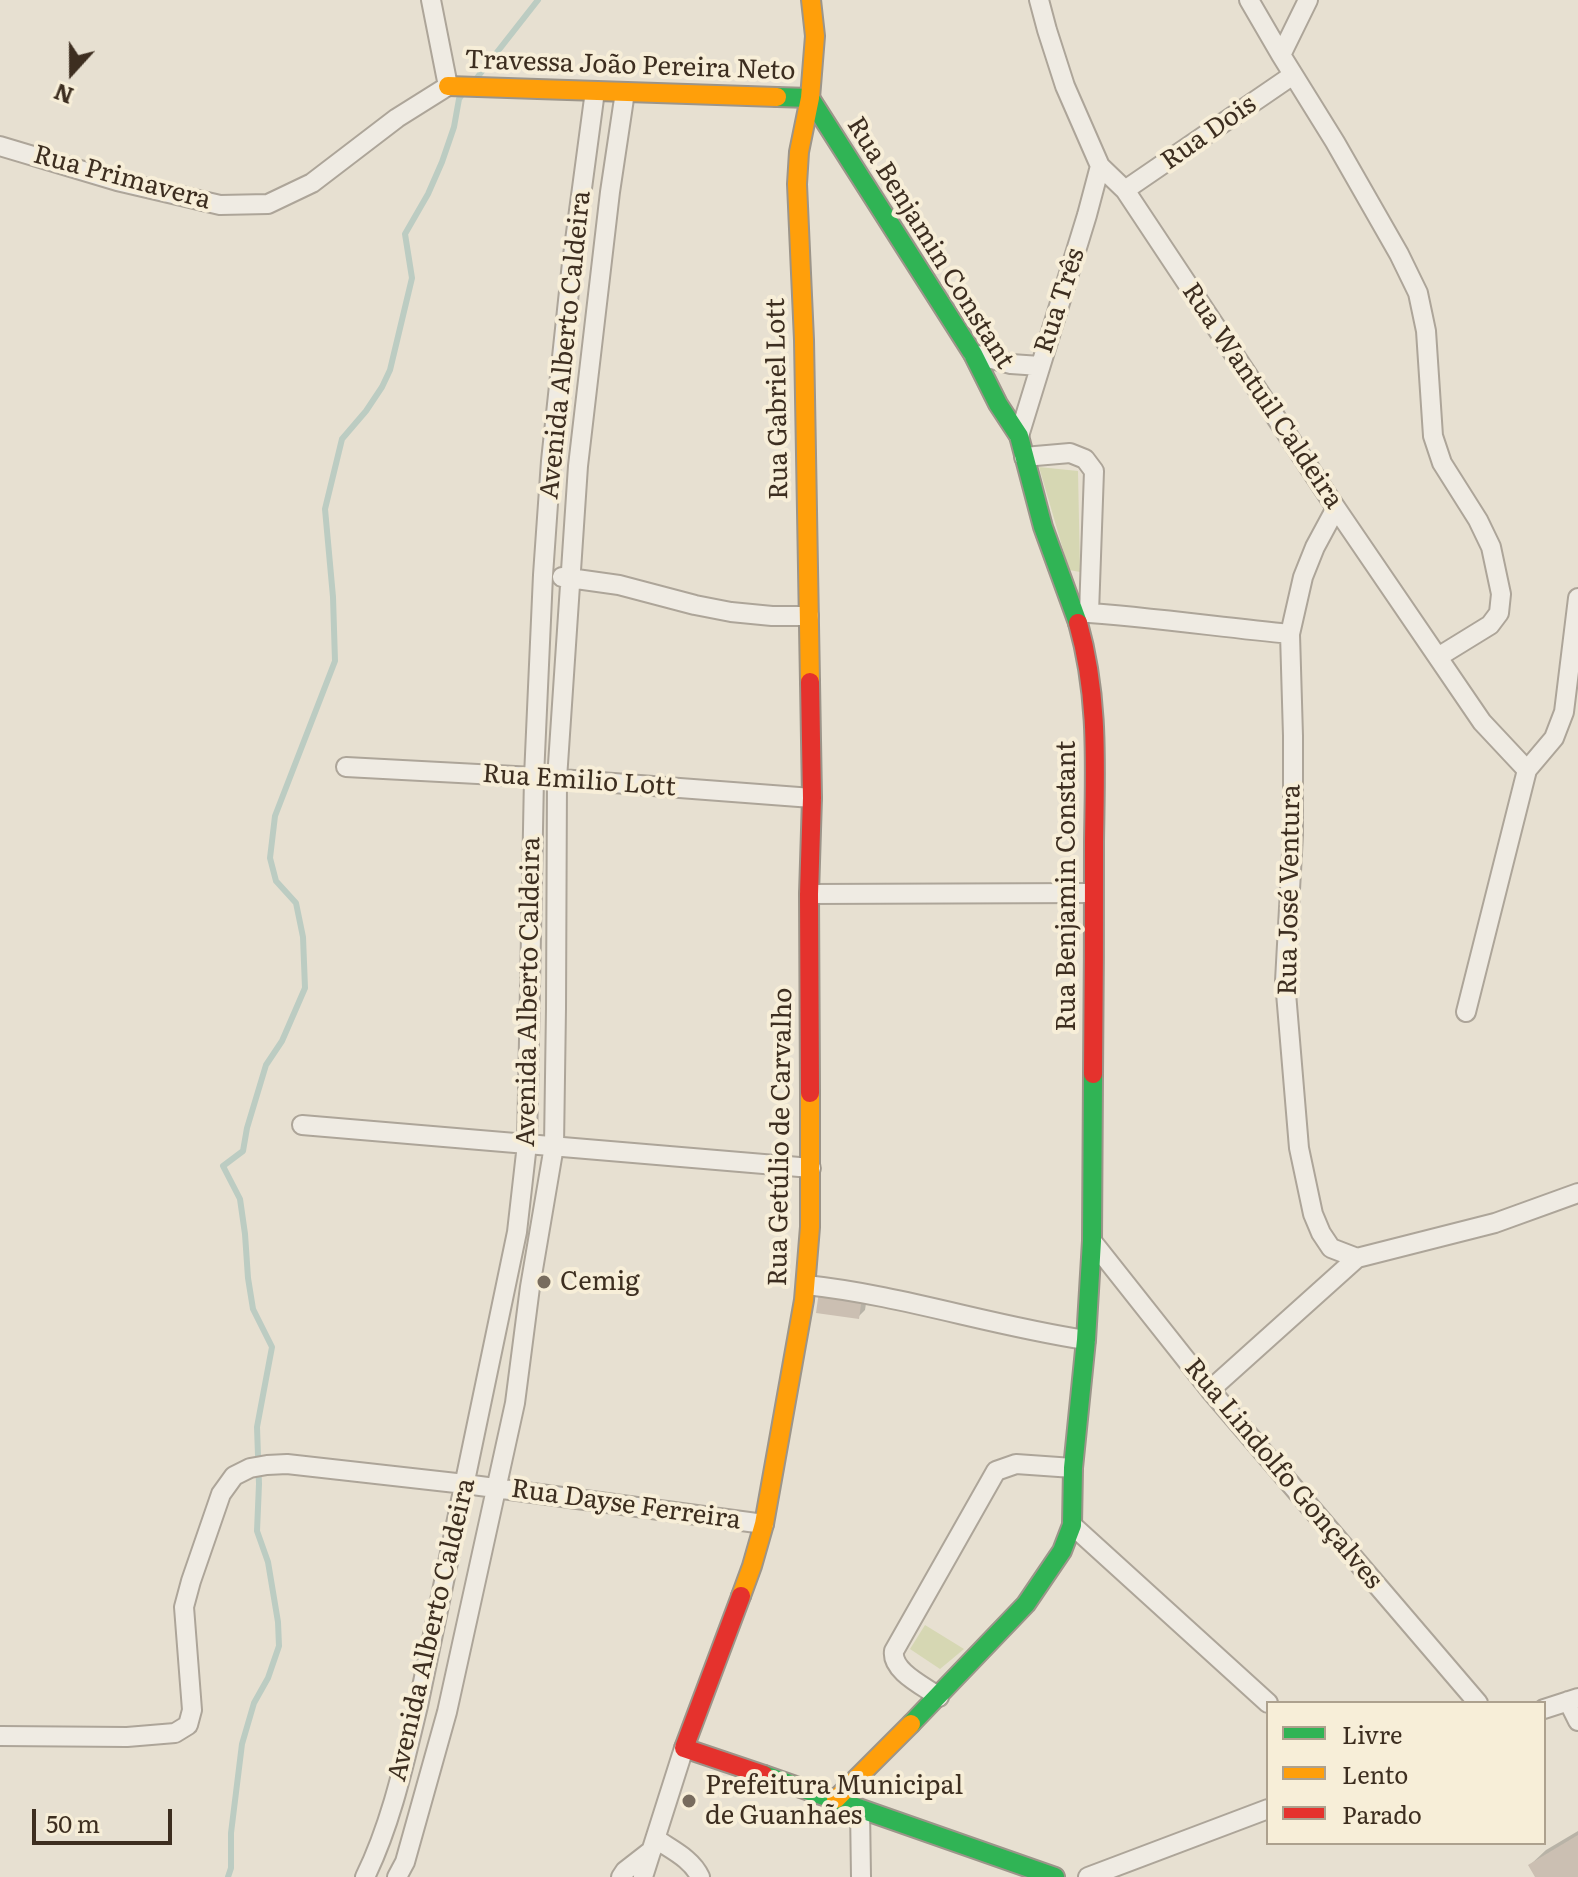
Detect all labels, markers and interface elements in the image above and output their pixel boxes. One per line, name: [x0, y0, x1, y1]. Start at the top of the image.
north arrow: [32, 32, 112, 112]
street label: Travessa João Pereira Neto: [464, 45, 796, 87]
text: N: [49, 76, 78, 114]
street label: Rua Dois: [1155, 89, 1263, 177]
street label: Rua Benjamin Constant: [840, 111, 1020, 375]
street label: Rua Primavera: [30, 139, 214, 217]
street label: Avenida Alberto Caldeira: [534, 189, 598, 501]
street label: Rua Três: [1028, 244, 1092, 358]
street label: Rua Wantuil Caldeira: [1175, 277, 1349, 515]
street label: Rua Gabriel Lott: [761, 298, 795, 500]
street label: Rua Benjamin Constant: [1051, 741, 1083, 1031]
street label: Rua Emilio Lott: [481, 759, 677, 803]
street label: Rua José Ventura: [1273, 784, 1307, 996]
street label: Avenida Alberto Caldeira: [511, 837, 547, 1147]
street label: Rua Getúlio de Carvalho: [763, 987, 799, 1287]
place label: Cemig: [560, 1266, 640, 1298]
marker: Cemig: [535, 1273, 553, 1291]
street label: Rua Lindolfo Gonçalves: [1177, 1352, 1389, 1596]
street label: Rua Dayse Ferreira: [509, 1473, 743, 1537]
street label: Avenida Alberto Caldeira: [382, 1475, 482, 1785]
legend: [1266, 1701, 1546, 1845]
text: Livre: [1342, 1716, 1402, 1751]
text: Lento: [1342, 1756, 1408, 1791]
place label: Prefeitura Municipal de Guanhães: [705, 1770, 963, 1832]
marker: Prefeitura Municipal de Guanhães: [680, 1792, 698, 1810]
scale bar: [36, 1793, 176, 1843]
text: Parado: [1342, 1796, 1422, 1831]
text: 50 m: [46, 1805, 100, 1840]

